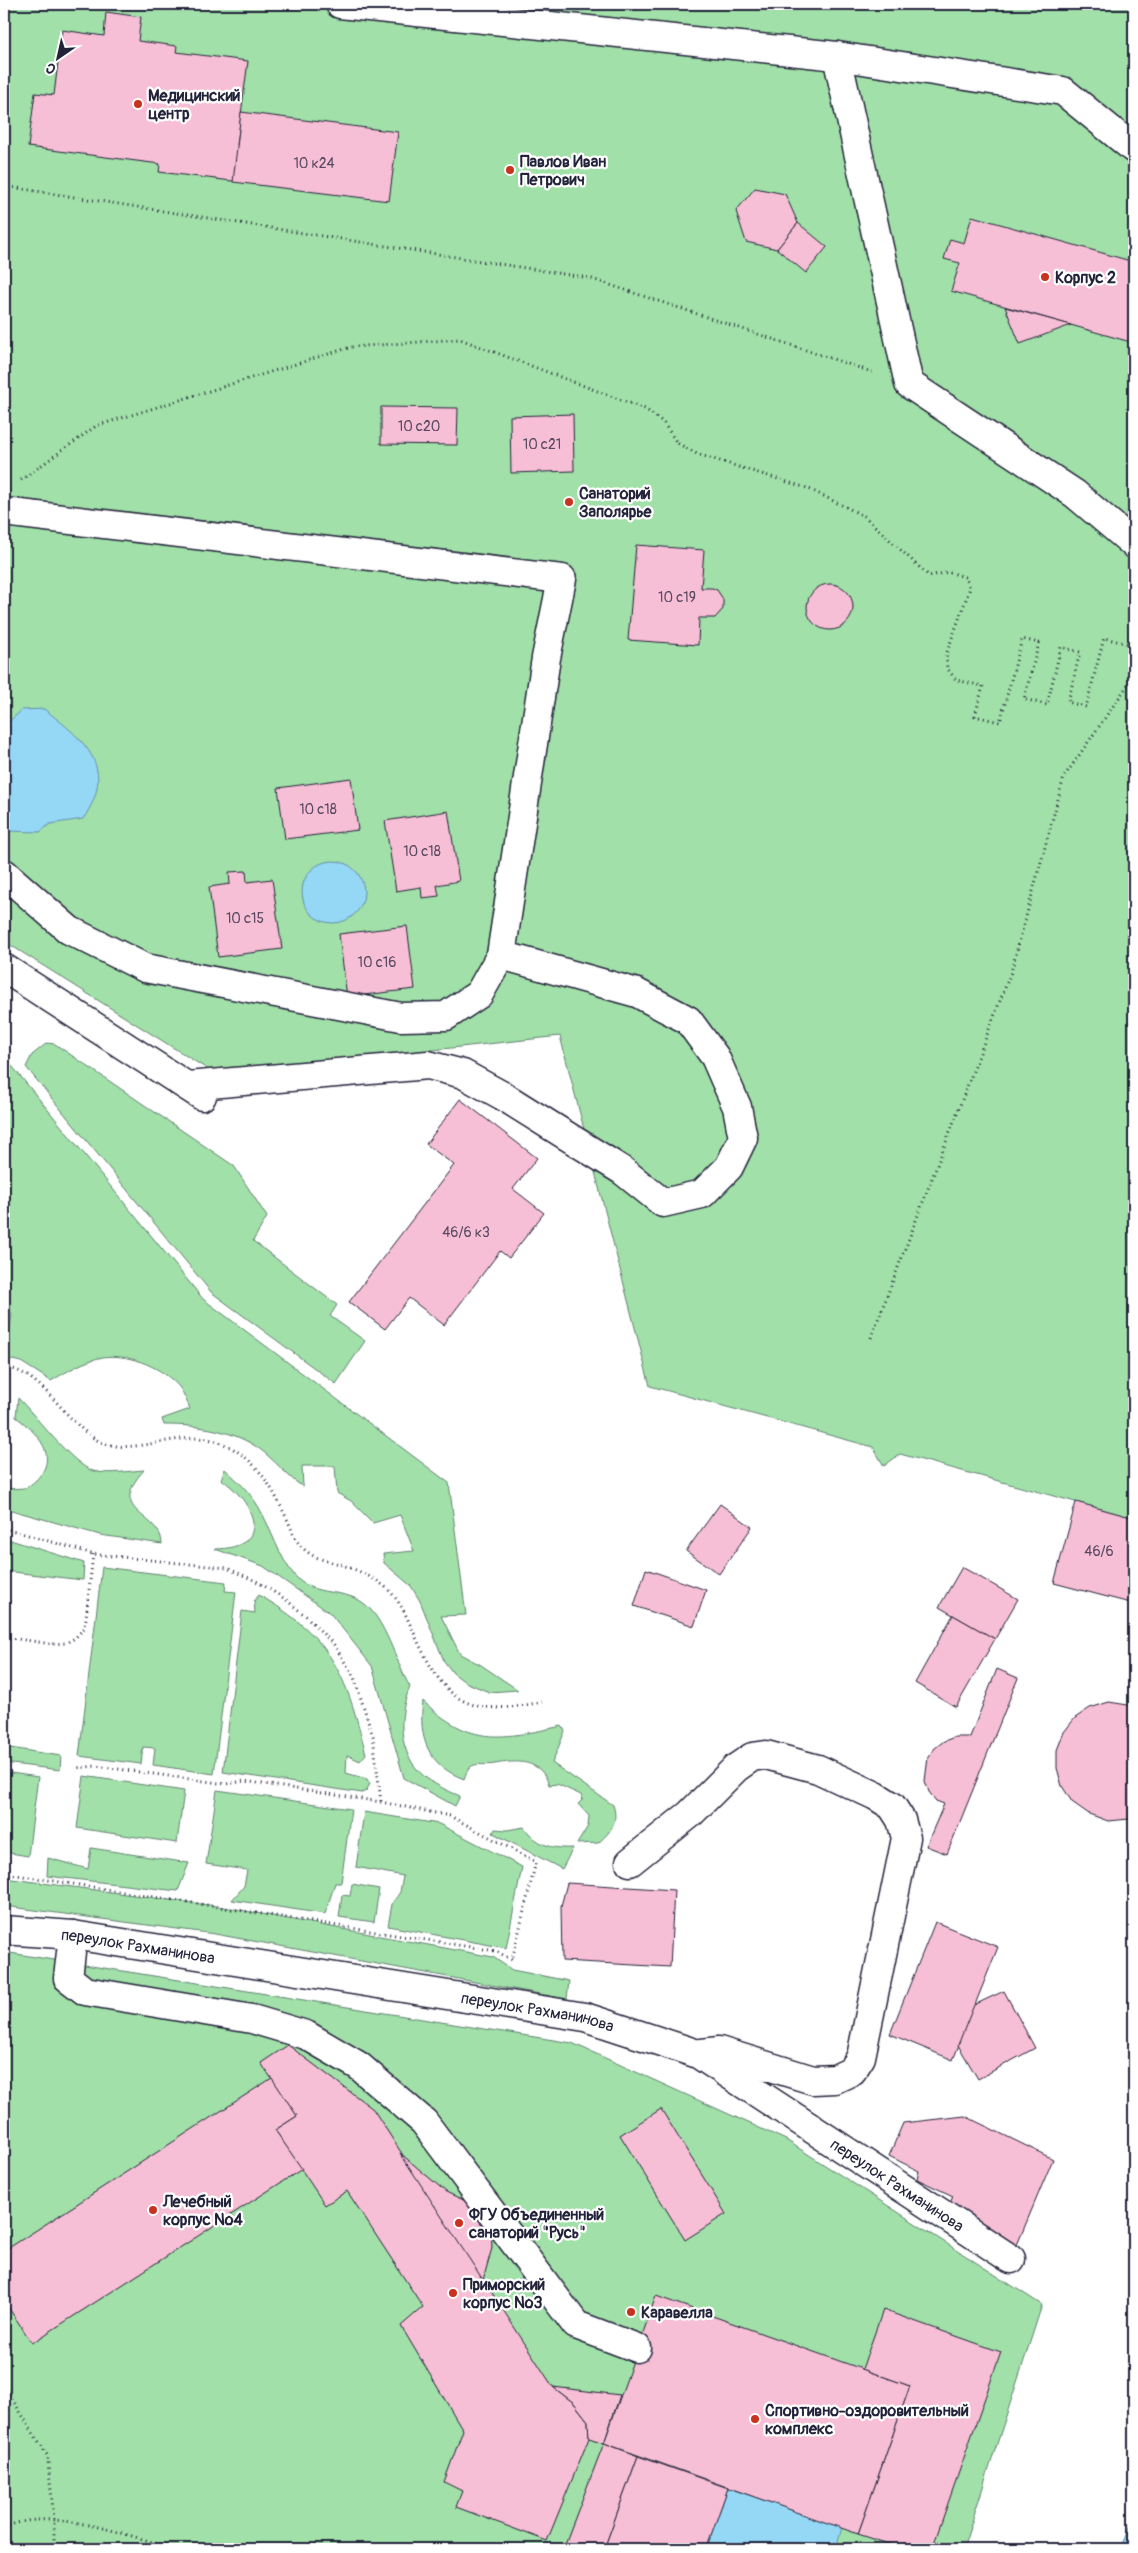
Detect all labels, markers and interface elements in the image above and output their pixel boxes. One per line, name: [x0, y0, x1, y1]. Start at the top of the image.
north arrow: [32, 32, 82, 82]
text: С: [42, 59, 59, 78]
place label: Медицинский центр: [148, 86, 241, 124]
marker: Медицинский центр: [132, 98, 144, 110]
place label: Павлов Иван Петрович: [520, 152, 606, 190]
house number: 10 к24: [293, 155, 335, 172]
marker: Павлов Иван Петрович: [504, 164, 516, 176]
place label: Корпус 2: [1055, 268, 1116, 288]
marker: Корпус 2: [1039, 271, 1051, 283]
house number: 10 с20: [398, 418, 440, 435]
house number: 10 с21: [523, 436, 561, 453]
place label: Санаторий Заполярье: [579, 484, 653, 522]
marker: Санаторий Заполярье: [563, 496, 575, 508]
house number: 10 с19: [658, 589, 696, 606]
house number: 10 с18: [299, 801, 337, 818]
house number: 10 с18: [403, 843, 441, 860]
house number: 10 с15: [226, 910, 264, 927]
house number: 10 с16: [358, 954, 396, 971]
house number: 46/6 к3: [442, 1224, 490, 1241]
house number: 46/6: [1084, 1543, 1114, 1560]
street label: переулок Рахманинова: [60, 1925, 216, 1969]
street label: переулок Рахманинова: [459, 1988, 616, 2037]
street label: переулок Рахманинова: [826, 2134, 967, 2236]
place label: Лечебный корпус №4: [162, 2192, 243, 2230]
marker: Лечебный корпус №4: [147, 2204, 159, 2216]
place label: ФГУ Объединенный санаторий "Русь": [468, 2205, 604, 2243]
marker: ФГУ Объединенный санаторий "Русь": [453, 2217, 465, 2229]
place label: Приморский корпус №3: [463, 2275, 545, 2313]
marker: Приморский корпус №3: [447, 2287, 459, 2299]
place label: Каравелла: [641, 2303, 713, 2323]
marker: Каравелла: [625, 2306, 637, 2318]
place label: Спортивно-оздоровительный комплекс: [765, 2401, 969, 2439]
marker: Спортивно-оздоровительный комплекс: [749, 2413, 761, 2425]

